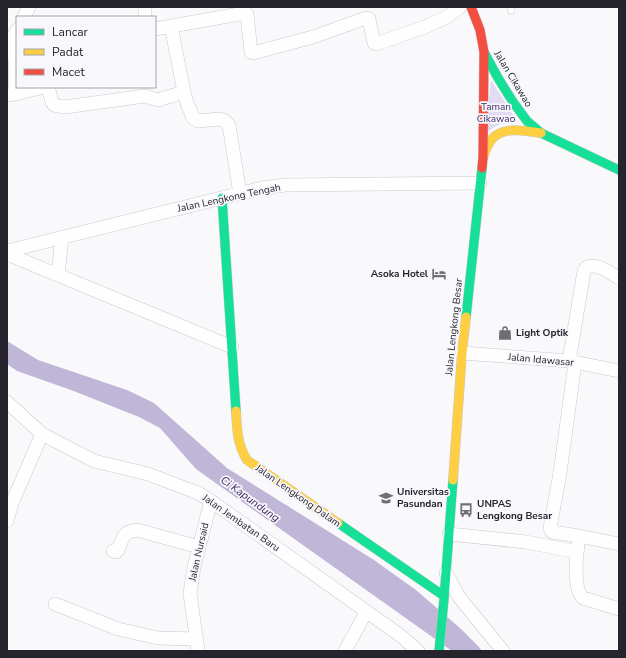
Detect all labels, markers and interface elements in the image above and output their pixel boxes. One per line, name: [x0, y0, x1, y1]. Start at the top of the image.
legend: [16, 16, 156, 88]
text: Lancar: [52, 24, 89, 40]
text: Padat: [52, 44, 84, 60]
street label: Jalan Cikawao: [490, 47, 536, 110]
text: Macet: [52, 64, 85, 80]
park label: Taman Cikawao: [477, 100, 516, 126]
street label: Jalan Lengkong Tengah: [175, 180, 282, 216]
hotel icon: Asoka Hotel: [431, 266, 447, 282]
place label: Asoka Hotel: [371, 267, 429, 281]
street label: Jalan Lengkong Besar: [442, 277, 466, 377]
shop icon: Light Optik: [497, 325, 513, 341]
place label: Light Optik: [516, 326, 569, 340]
street label: Jalan Idawasar: [507, 350, 575, 370]
street label: Jalan Lengkong Dalam: [252, 461, 344, 531]
water label: Ci Kapundung: [217, 472, 283, 526]
place label: Universitas Pasundan: [397, 485, 449, 511]
street label: Jalan Jembatan Baru: [199, 490, 283, 555]
school or university icon: Universitas Pasundan: [378, 490, 394, 506]
place label: UNPAS Lengkong Besar: [477, 497, 552, 523]
bus stop icon: UNPAS Lengkong Besar: [458, 502, 474, 518]
street label: Jalan Nursaid: [185, 521, 213, 584]

